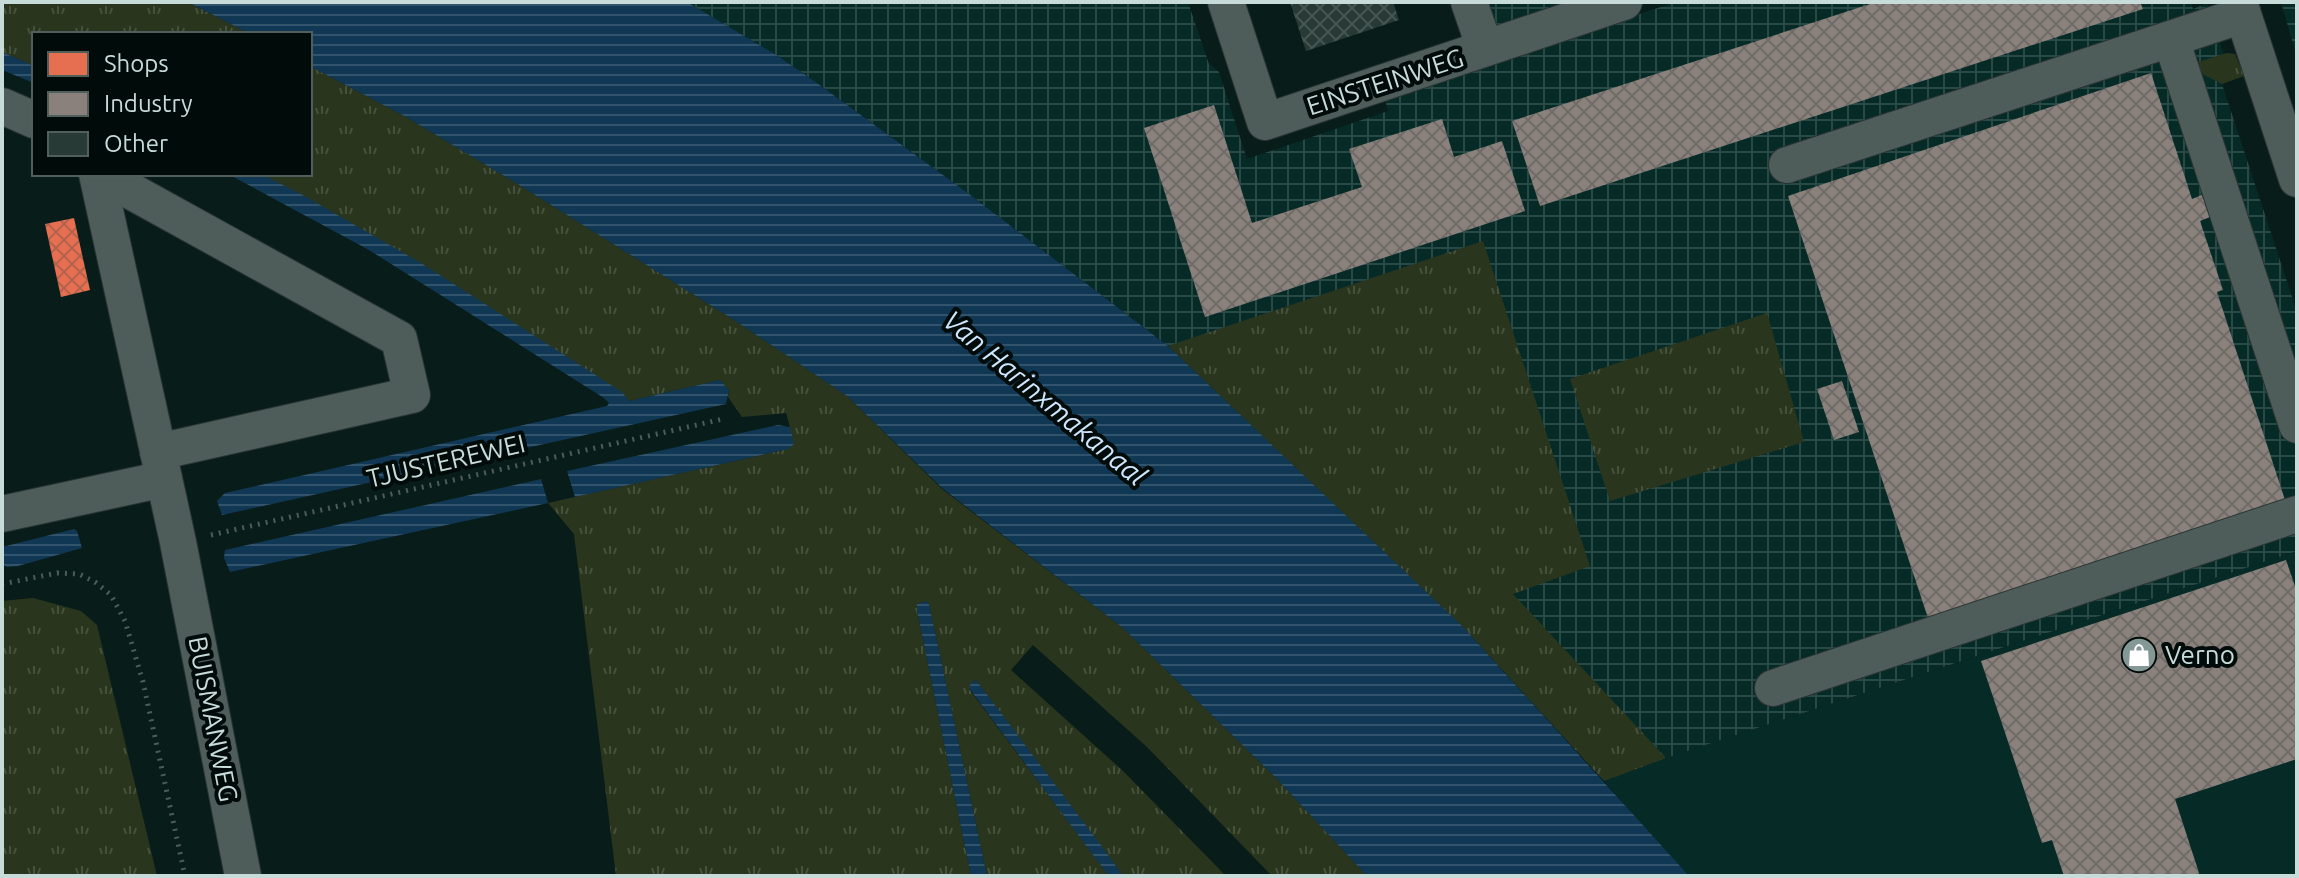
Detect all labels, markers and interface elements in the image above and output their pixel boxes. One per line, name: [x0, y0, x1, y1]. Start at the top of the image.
legend: [32, 32, 312, 176]
street label: EINSTEINWEG: [1303, 43, 1467, 121]
text: Shops: [104, 50, 169, 77]
text: Industry: [104, 90, 193, 117]
text: Other: [104, 130, 168, 157]
water label: Van Harinxmakanaal: [938, 304, 1153, 492]
street label: TJUSTEREWEI: [364, 428, 528, 493]
street label: BUISMANWEG: [183, 634, 244, 804]
shop icon: Verno: [2120, 636, 2158, 674]
place label: Verno: [2165, 640, 2235, 669]

